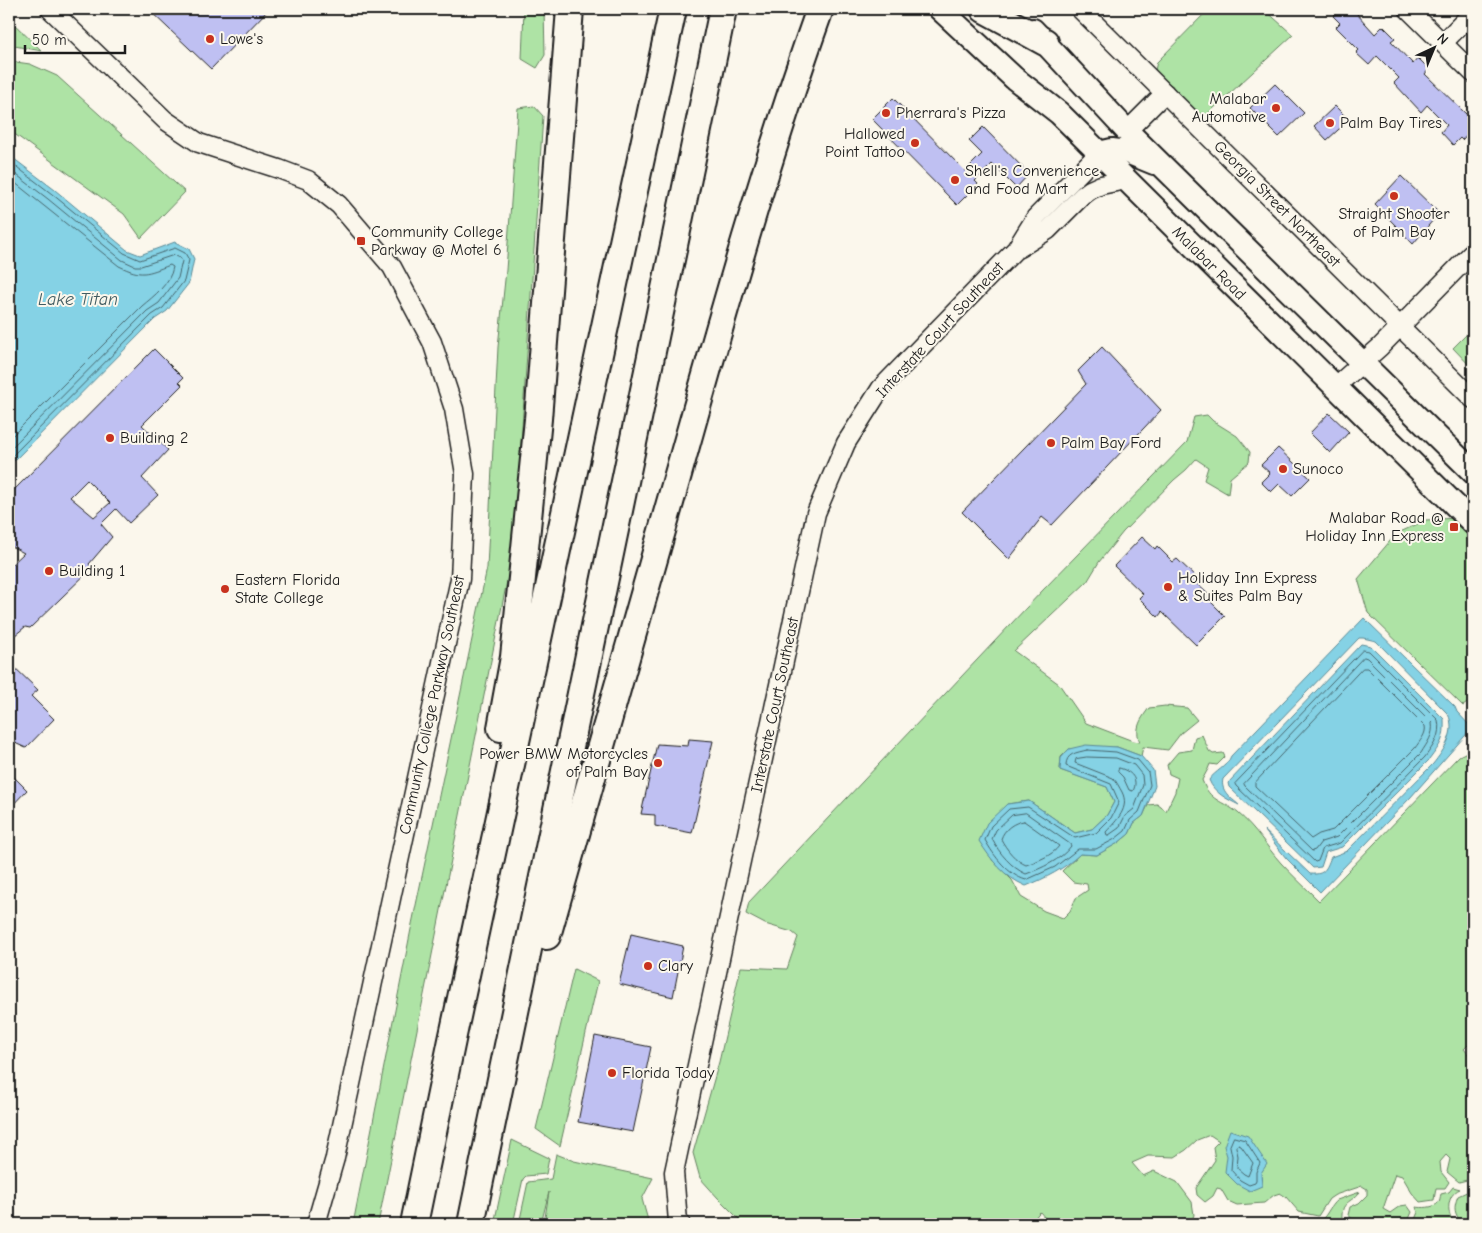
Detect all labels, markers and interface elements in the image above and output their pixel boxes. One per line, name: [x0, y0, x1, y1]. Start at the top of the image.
scale bar: [25, 22, 125, 54]
north arrow: [1410, 22, 1460, 72]
place label: Lowe's: [220, 30, 263, 48]
text: N: [1433, 30, 1452, 48]
text: 50 m: [32, 31, 67, 49]
marker: Lowe's: [204, 33, 216, 45]
place label: Malabar Automotive: [1192, 90, 1267, 126]
marker: Malabar Automotive: [1270, 102, 1282, 114]
place label: Pherrara's Pizza: [896, 104, 1006, 122]
marker: Pherrara's Pizza: [880, 107, 892, 119]
place label: Palm Bay Tires: [1340, 114, 1442, 132]
marker: Palm Bay Tires: [1324, 117, 1336, 129]
place label: Hallowed Point Tattoo: [825, 125, 905, 161]
marker: Hallowed Point Tattoo: [909, 137, 921, 149]
street label: Georgia Street Northeast: [1210, 137, 1344, 271]
place label: Shell's Convenience and Food Mart: [965, 162, 1099, 198]
marker: Shell's Convenience and Food Mart: [949, 174, 961, 186]
marker: Straight Shooter of Palm Bay: [1388, 190, 1400, 202]
place label: Straight Shooter of Palm Bay: [1339, 205, 1450, 241]
place label: Community College Parkway @ Motel 6: [371, 223, 503, 259]
street label: Malabar Road: [1169, 223, 1249, 303]
marker: Community College Parkway @ Motel 6: [355, 235, 367, 247]
street label: Interstate Court Southeast: [872, 258, 1008, 402]
water label: Lake Titan: [38, 289, 118, 310]
place label: Building 2: [120, 429, 188, 447]
marker: Building 2: [104, 432, 116, 444]
place label: Palm Bay Ford: [1061, 434, 1161, 452]
marker: Palm Bay Ford: [1045, 437, 1057, 449]
place label: Sunoco: [1293, 460, 1344, 478]
marker: Sunoco: [1277, 463, 1289, 475]
place label: Malabar Road @ Holiday Inn Express: [1305, 509, 1444, 545]
marker: Malabar Road @ Holiday Inn Express: [1448, 521, 1460, 533]
place label: Building 1: [59, 562, 125, 580]
marker: Building 1: [43, 565, 55, 577]
place label: Holiday Inn Express & Suites Palm Bay: [1178, 569, 1317, 605]
place label: Eastern Florida State College: [235, 571, 340, 607]
street label: Community College Parkway Southeast: [396, 573, 468, 836]
marker: Holiday Inn Express & Suites Palm Bay: [1162, 581, 1174, 593]
marker: Eastern Florida State College: [219, 583, 231, 595]
street label: Interstate Court Southeast: [748, 615, 802, 794]
place label: Power BMW Motorcycles of Palm Bay: [479, 745, 649, 781]
marker: Power BMW Motorcycles of Palm Bay: [652, 757, 664, 769]
place label: Clary: [658, 957, 694, 975]
marker: Clary: [642, 960, 654, 972]
place label: Florida Today: [622, 1064, 715, 1082]
marker: Florida Today: [606, 1067, 618, 1079]

